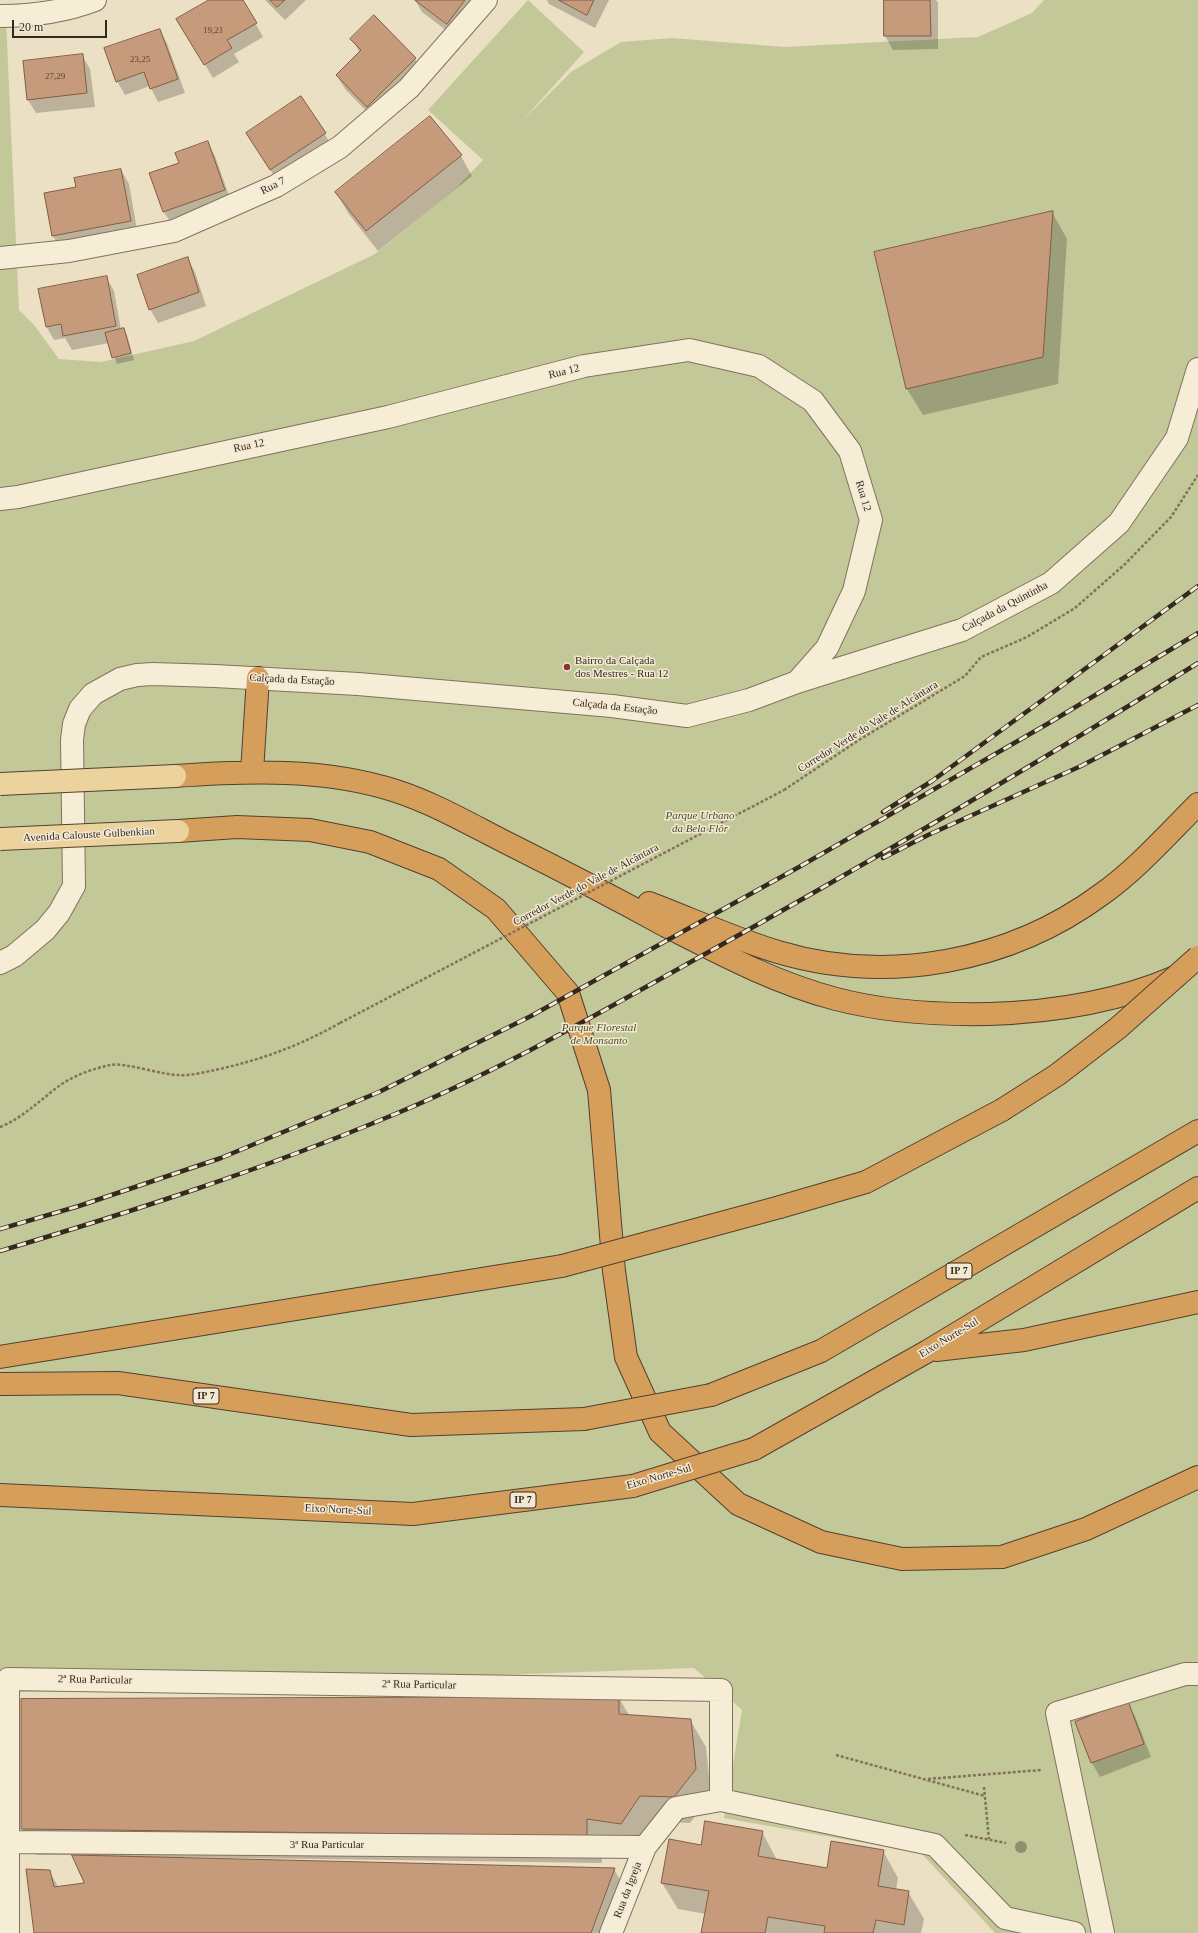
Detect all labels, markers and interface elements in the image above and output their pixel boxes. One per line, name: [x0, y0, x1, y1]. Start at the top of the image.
scale bar: [14, 12, 109, 38]
text: 20 m: [19, 20, 43, 34]
house number: 19,21: [203, 26, 223, 36]
house number: 23,25: [130, 55, 150, 65]
house number: 27,29: [45, 72, 65, 82]
street label: Rua 7: [258, 174, 288, 198]
street label: Rua 12: [547, 362, 581, 382]
street label: Rua 12: [232, 436, 266, 456]
street label: Rua 12: [852, 479, 874, 513]
street label: Calçada da Quintinha: [960, 579, 1050, 635]
place label: Bairro da Calçada dos Mestres - Rua 12: [575, 654, 668, 680]
marker: Bairro da Calçada dos Mestres - Rua 12: [562, 662, 572, 672]
street label: Calçada da Estação: [249, 671, 335, 689]
street label: Corredor Verde do Vale de Alcântara: [795, 678, 941, 776]
street label: Calçada da Estação: [572, 696, 658, 718]
park label: Parque Urbano da Bela Flôr: [666, 809, 734, 835]
street label: Avenida Calouste Gulbenkian: [23, 825, 155, 845]
street label: Corredor Verde do Vale de Alcântara: [511, 841, 661, 929]
park label: Parque Florestal de Monsanto: [562, 1021, 636, 1047]
road number: IP 7: [946, 1263, 972, 1279]
street label: Eixo Norte-Sul: [917, 1315, 981, 1361]
road number: IP 7: [193, 1388, 219, 1404]
street label: Eixo Norte-Sul: [625, 1461, 693, 1493]
road number: IP 7: [510, 1492, 536, 1508]
street label: Eixo Norte-Sul: [304, 1502, 372, 1518]
street label: 2ª Rua Particular: [58, 1673, 132, 1687]
street label: 2ª Rua Particular: [382, 1678, 456, 1692]
street label: 3ª Rua Particular: [290, 1838, 364, 1852]
street label: Rua da Igreja: [611, 1860, 645, 1920]

